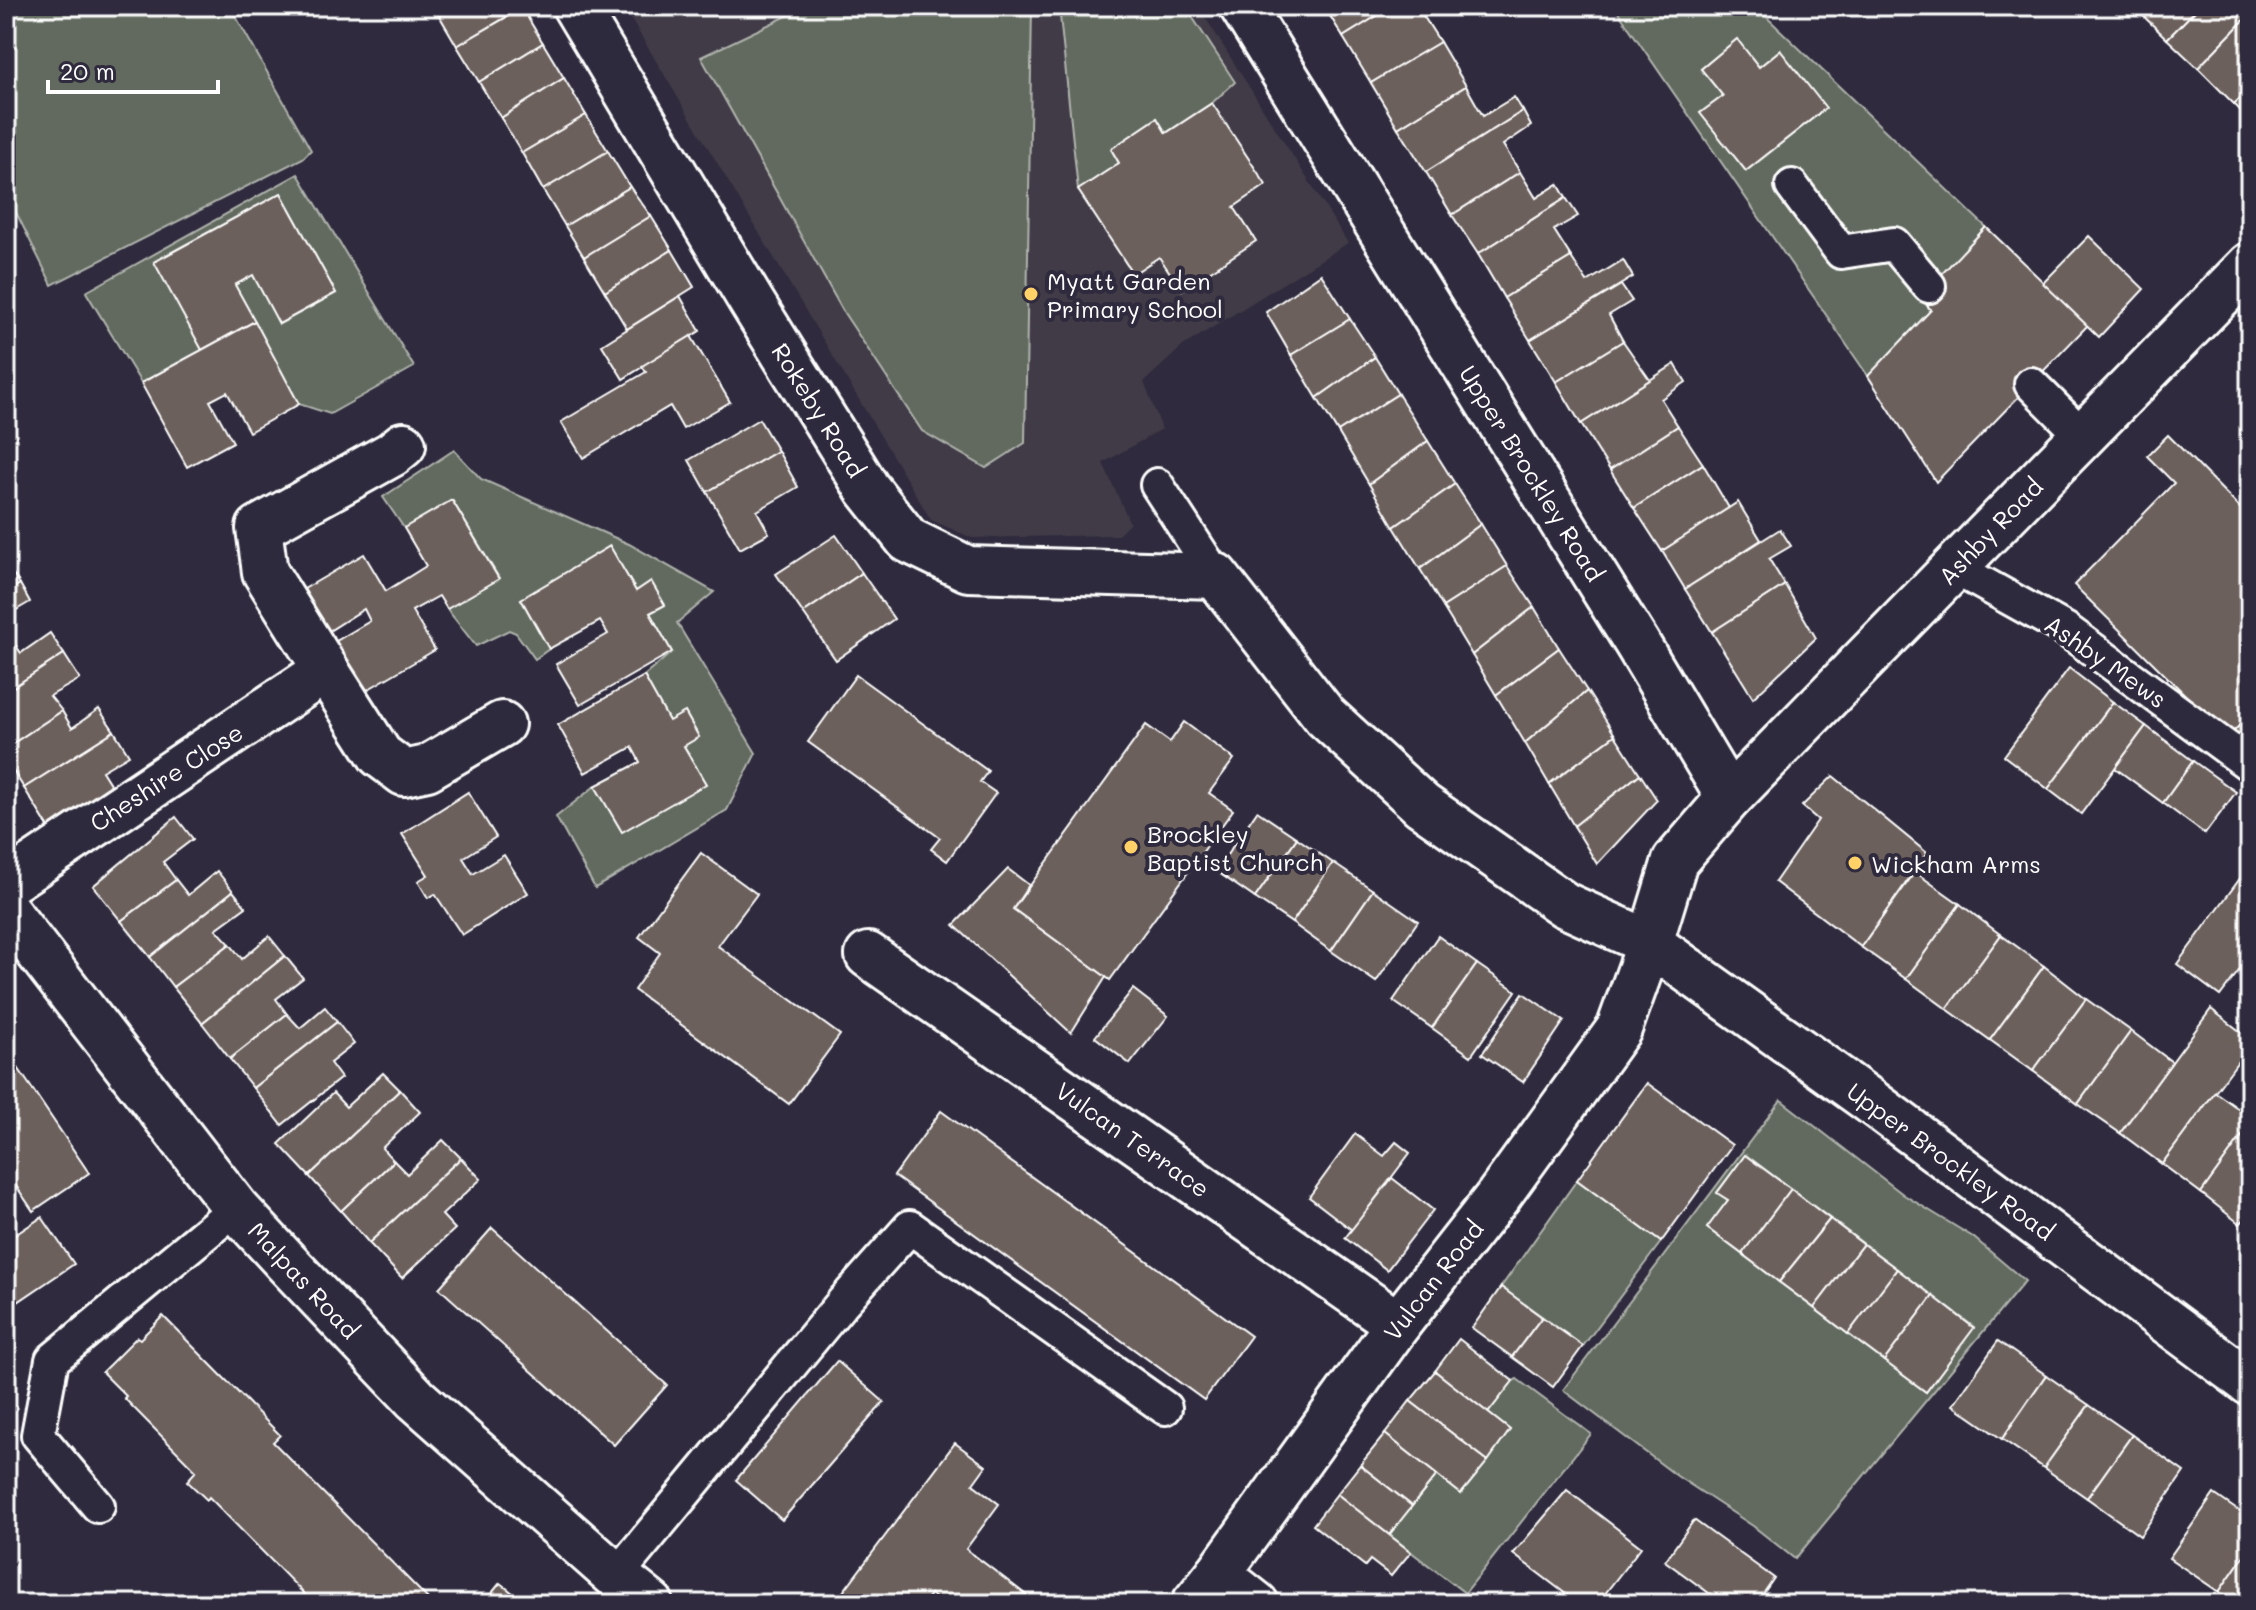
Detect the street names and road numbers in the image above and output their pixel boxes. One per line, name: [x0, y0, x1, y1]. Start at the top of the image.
street label: Rokeby Road: [765, 337, 873, 483]
street label: Upper Brockley Road: [1453, 359, 1611, 587]
street label: Ashby Road: [1931, 471, 2049, 591]
street label: Ashby Mews: [2039, 608, 2173, 714]
street label: Cheshire Close: [84, 716, 248, 838]
street label: Vulcan Terrace: [1050, 1074, 1216, 1204]
street label: Upper Brockley Road: [1841, 1075, 2061, 1247]
street label: Vulcan Road: [1376, 1214, 1490, 1346]
street label: Malpas Road: [242, 1215, 366, 1345]

